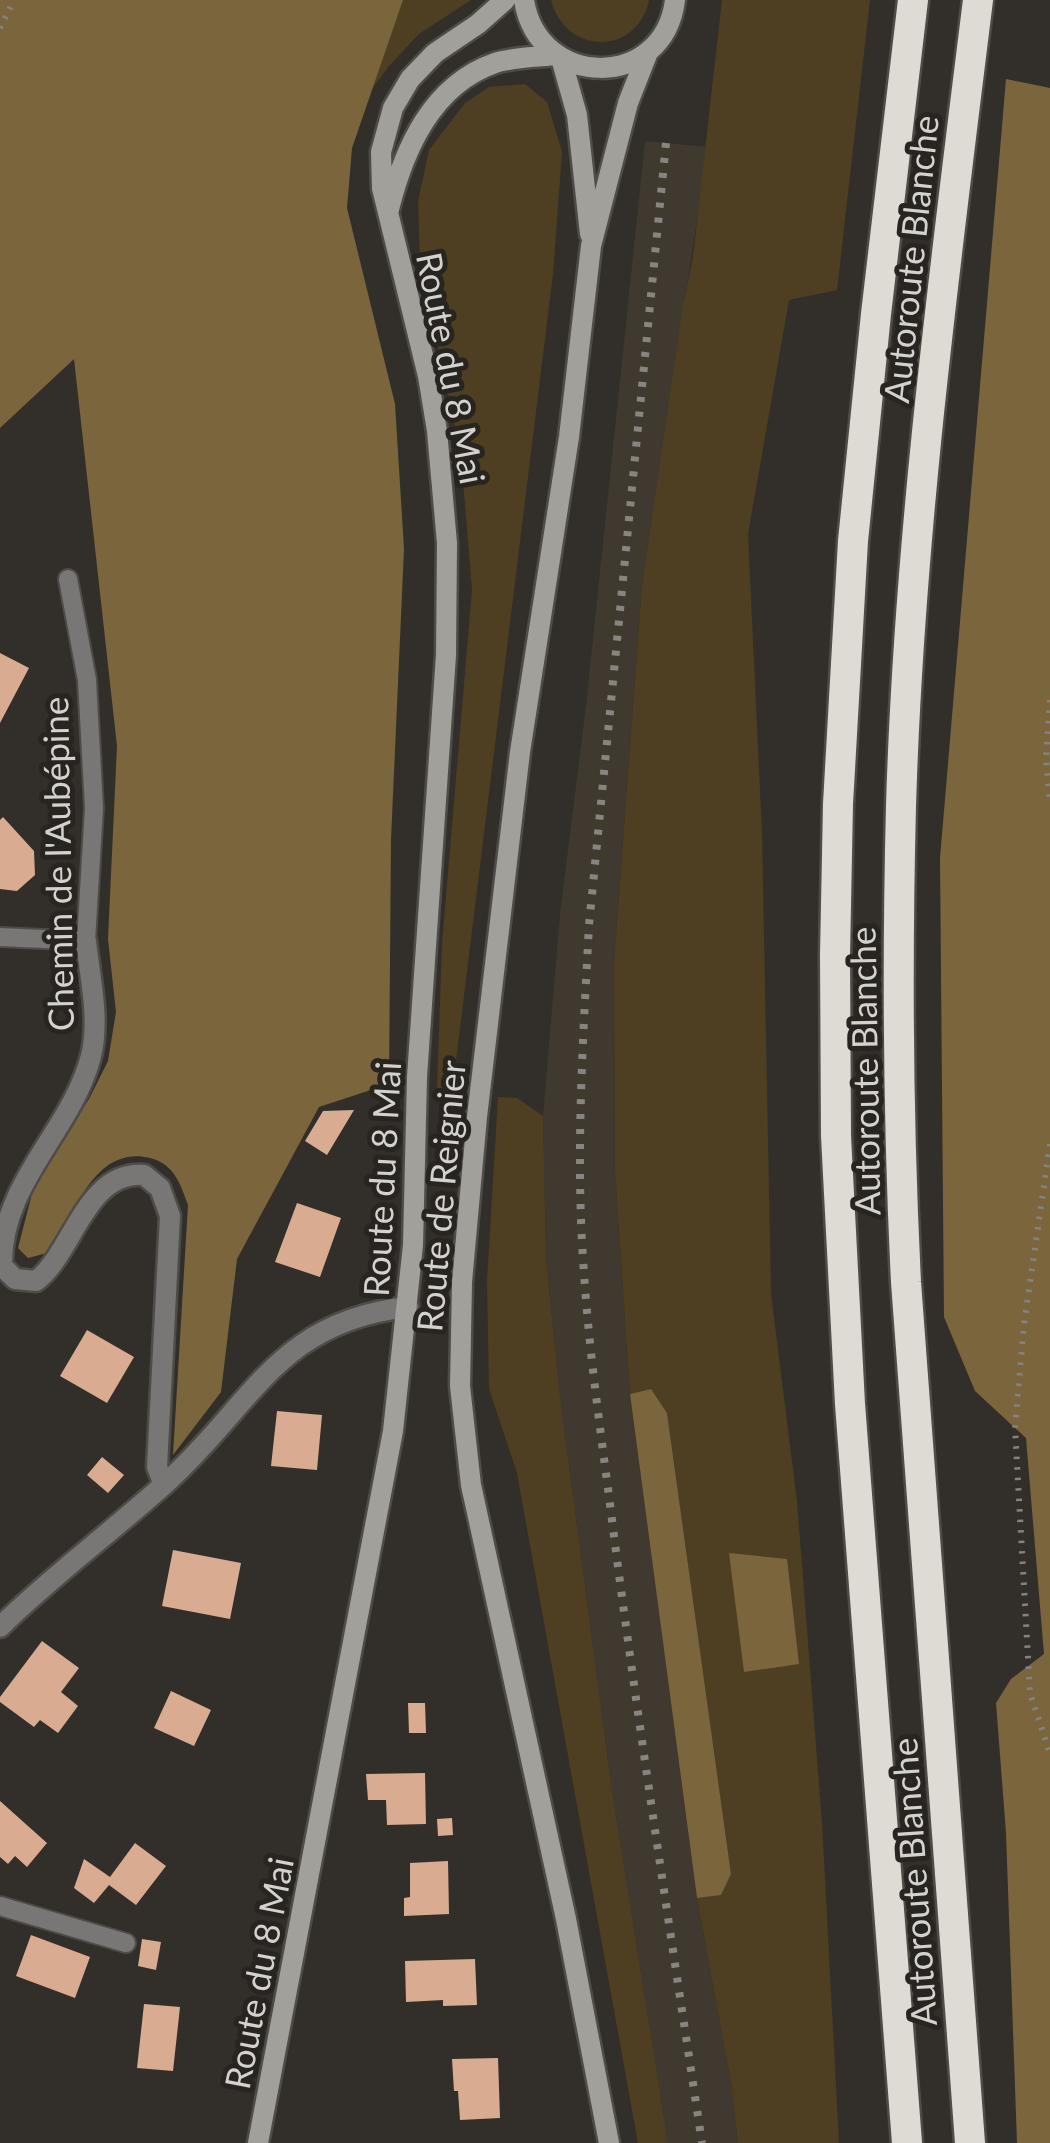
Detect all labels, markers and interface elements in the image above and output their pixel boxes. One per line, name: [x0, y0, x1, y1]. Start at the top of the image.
street label: Autoroute Blanche: [874, 113, 946, 405]
street label: Route du 8 Mai: [409, 249, 495, 487]
street label: Chemin de l'Aubépine: [33, 696, 81, 1032]
street label: Autoroute Blanche: [840, 926, 888, 1216]
street label: Route de Reignier: [407, 1058, 473, 1333]
street label: Route du 8 Mai: [354, 1060, 408, 1298]
street label: Autoroute Blanche: [882, 1737, 944, 2027]
street label: Route du 8 Mai: [215, 1854, 301, 2092]

